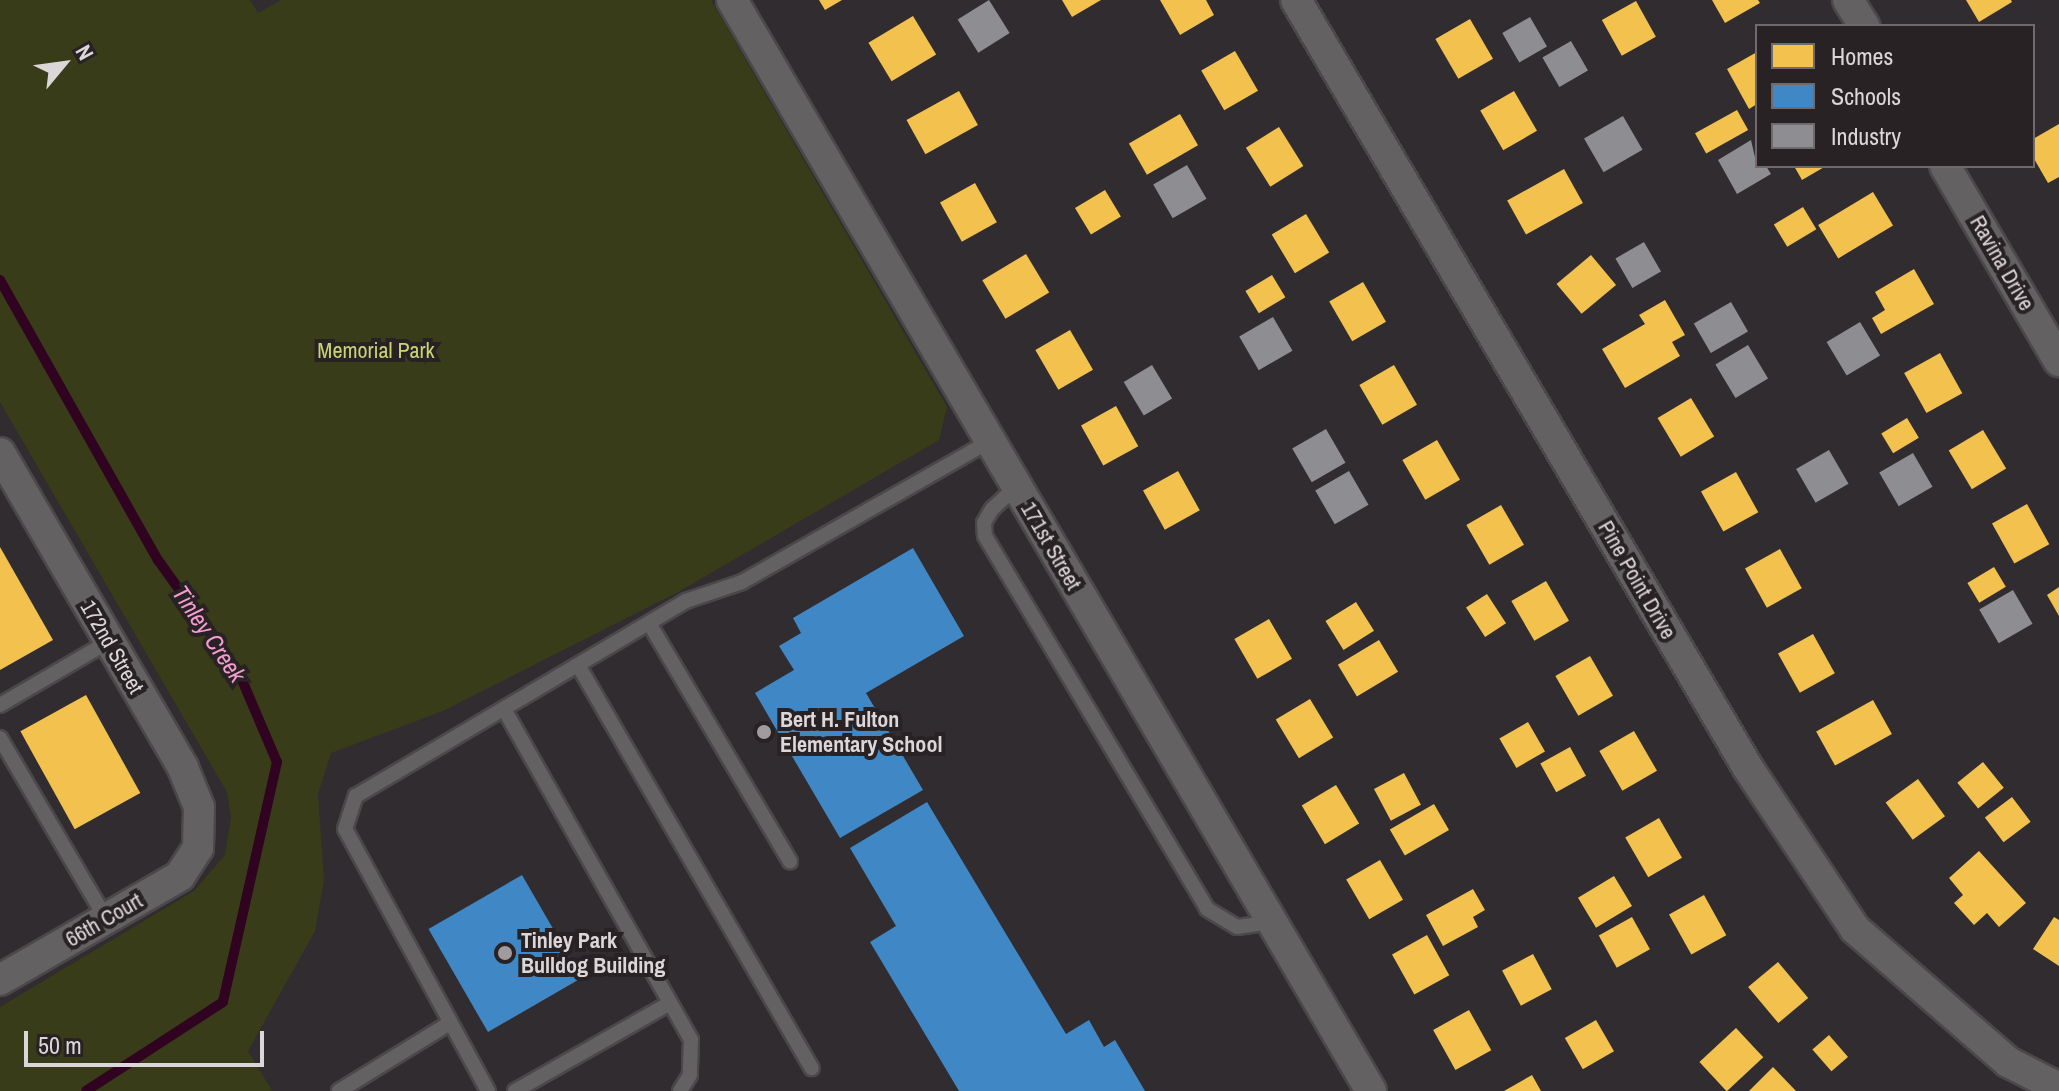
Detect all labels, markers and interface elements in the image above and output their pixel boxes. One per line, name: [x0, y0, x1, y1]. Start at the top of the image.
north arrow: [24, 24, 104, 104]
legend: [1755, 24, 2035, 168]
text: N: [69, 39, 101, 65]
text: Homes: [1831, 40, 1893, 72]
text: Schools: [1831, 80, 1901, 112]
text: Industry: [1831, 120, 1901, 152]
street label: Ravina Drive: [1964, 211, 2040, 315]
park label: Memorial Park: [317, 338, 435, 364]
street label: 171st Street: [1015, 497, 1087, 595]
street label: Pine Point Drive: [1592, 516, 1682, 644]
water label: Tinley Creek: [166, 580, 252, 688]
street label: 172nd Street: [75, 596, 149, 698]
place label: Bert H. Fulton Elementary School: [780, 706, 942, 758]
marker: Bert H. Fulton Elementary School: [755, 723, 773, 741]
street label: 66th Court: [61, 888, 147, 952]
place label: Tinley Park Bulldog Building: [521, 927, 665, 978]
marker: Tinley Park Bulldog Building: [496, 944, 514, 962]
scale bar: [28, 1015, 268, 1065]
text: 50 m: [38, 1029, 82, 1061]

